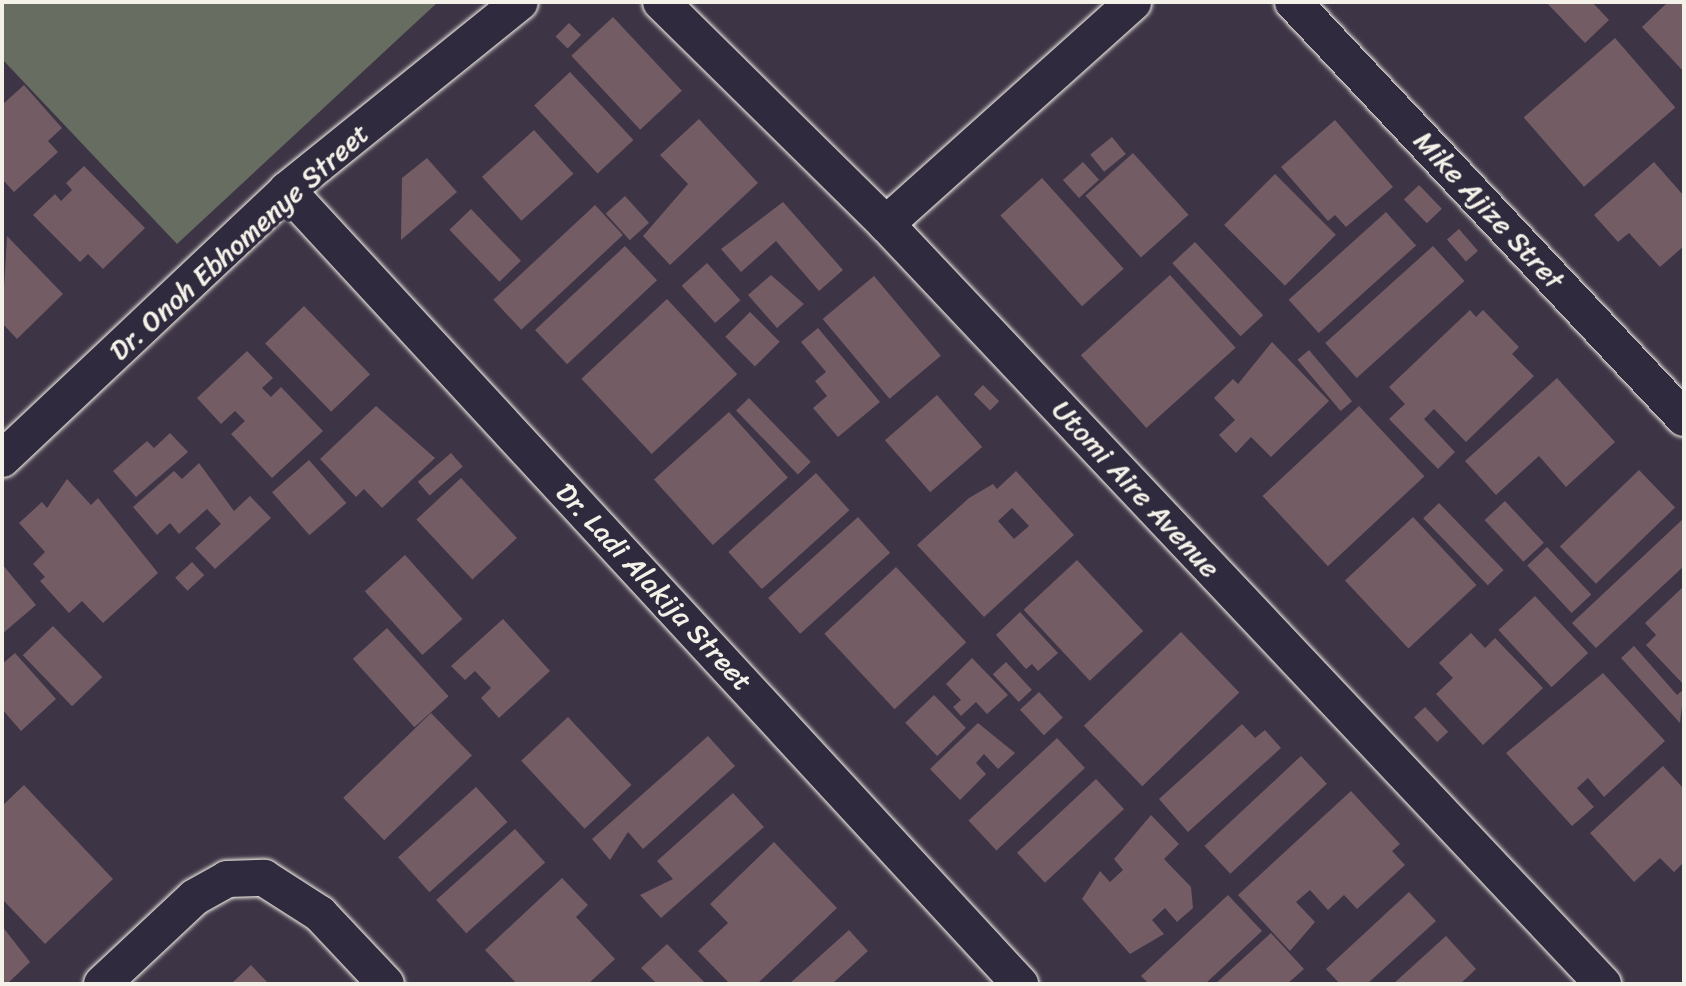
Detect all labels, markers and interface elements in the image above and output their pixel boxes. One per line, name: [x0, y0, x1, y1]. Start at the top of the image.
street label: Dr. Onoh Ebhomenye Street: [102, 116, 376, 368]
street label: Mike Ajize Stret: [1407, 124, 1571, 296]
street label: Utomi Aire Avenue: [1045, 393, 1227, 585]
street label: Dr. Ladi Alakija Street: [549, 476, 759, 698]

